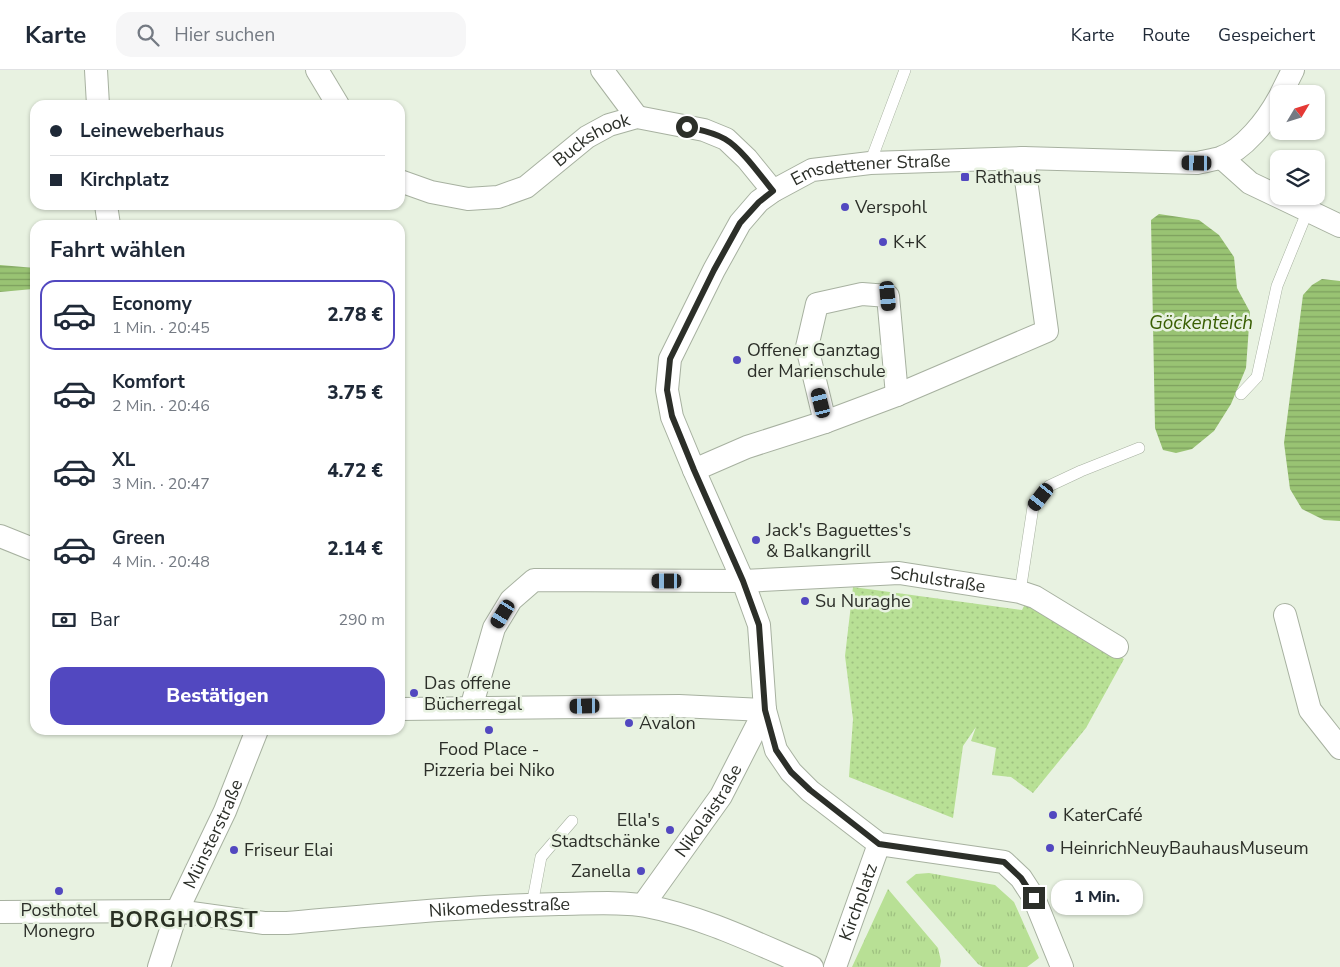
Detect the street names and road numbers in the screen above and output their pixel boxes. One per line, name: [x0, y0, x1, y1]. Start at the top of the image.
street label: Buckshook: [548, 107, 634, 172]
street label: Emsdettener Straße: [786, 148, 951, 191]
street label: Schulstraße: [889, 561, 987, 598]
street label: Nikolaistraße: [669, 760, 747, 862]
street label: Münsterstraße: [178, 776, 248, 893]
street label: Kirchplatz: [833, 860, 883, 944]
street label: Nikomedesstraße: [428, 892, 570, 923]

